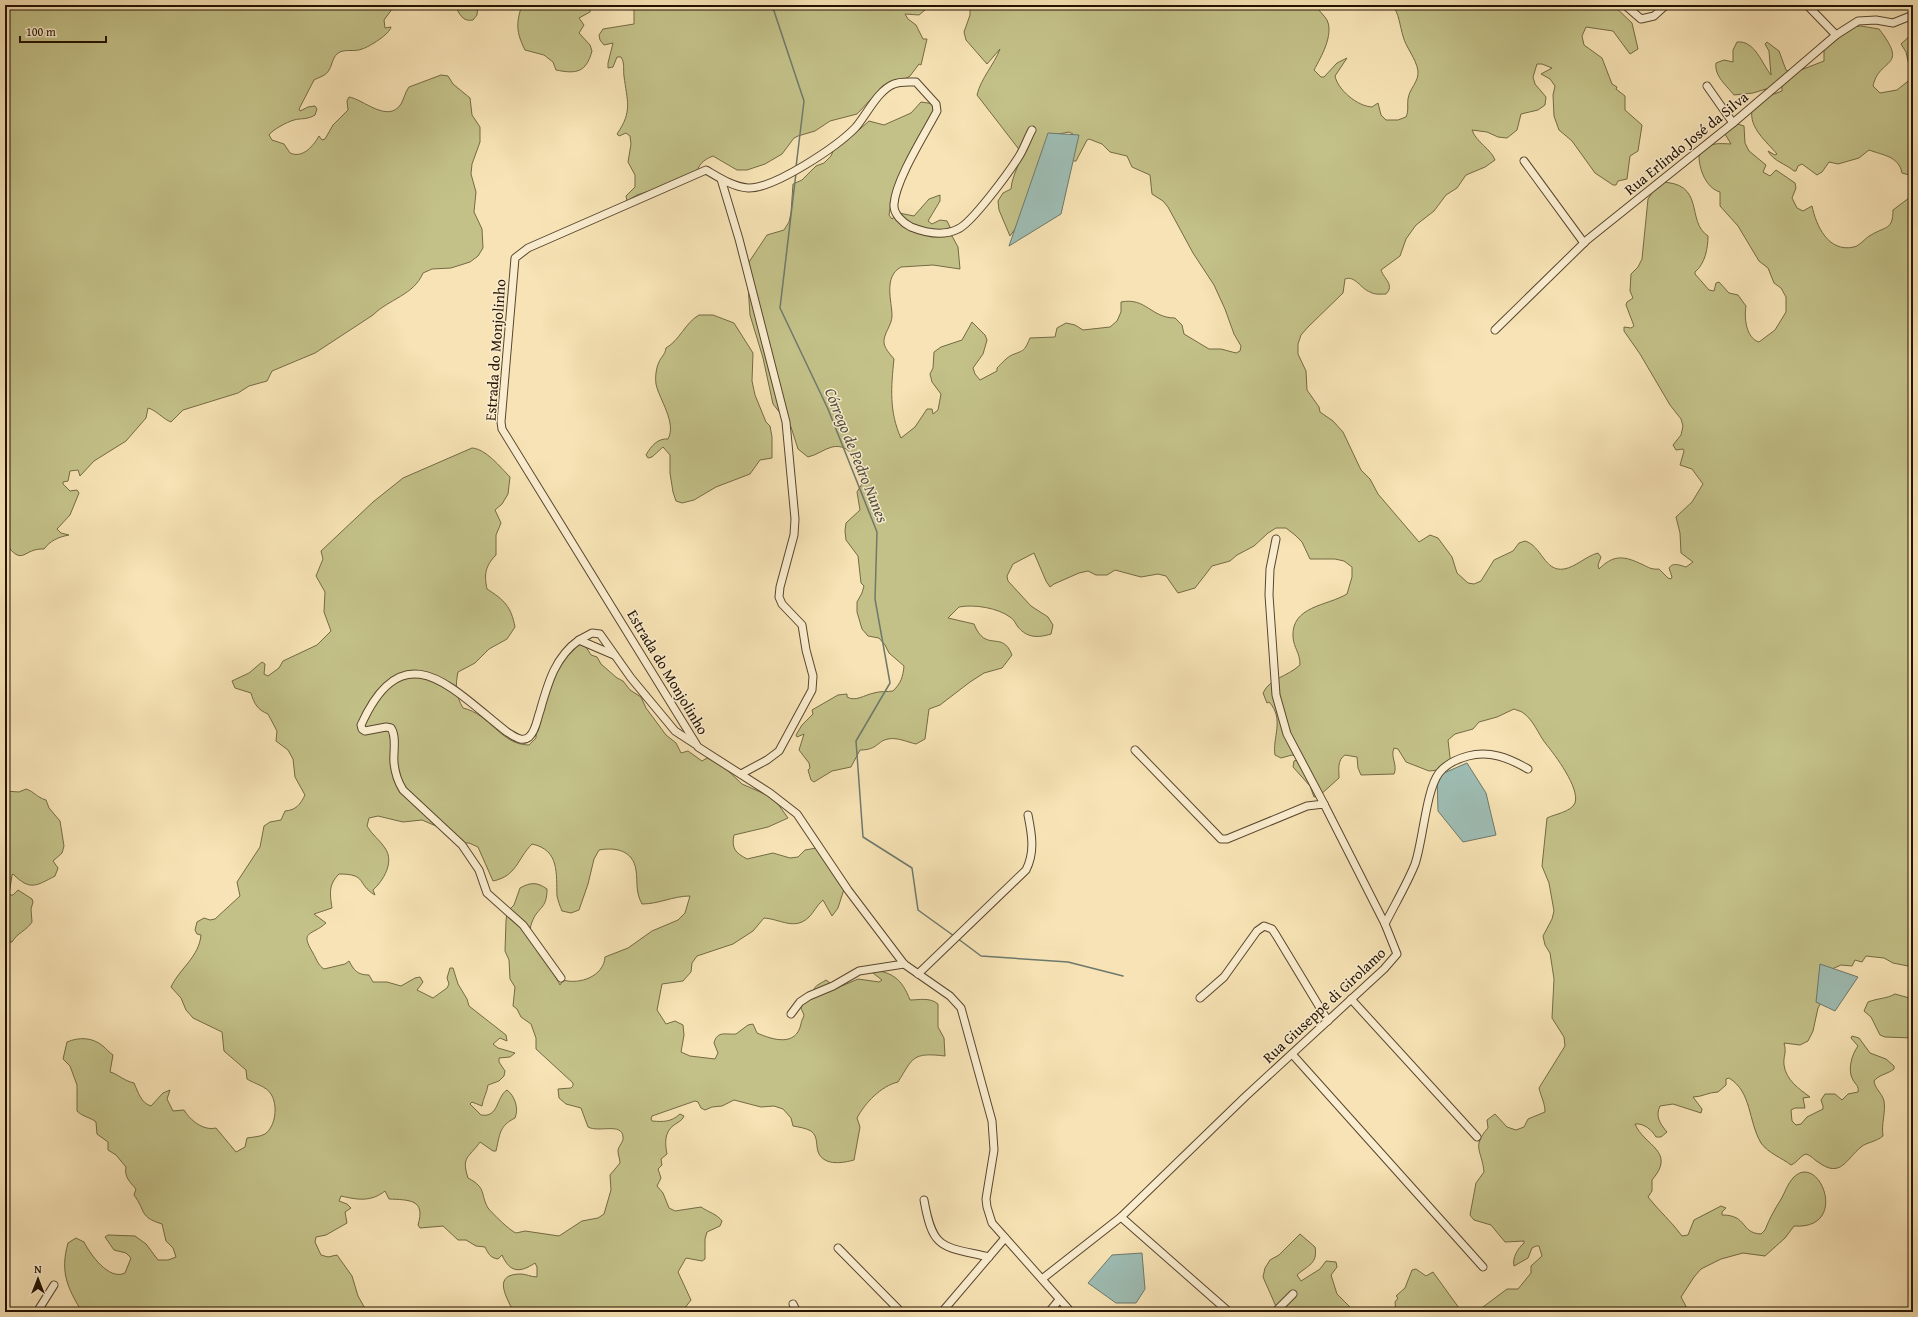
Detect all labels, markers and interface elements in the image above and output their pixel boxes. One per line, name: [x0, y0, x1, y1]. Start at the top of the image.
scale bar: [20, 18, 106, 44]
text: 100 m: [26, 23, 56, 40]
street label: Rua Erlindo José da Silva: [1620, 86, 1752, 200]
street label: Estrada do Monjolinho: [480, 278, 510, 422]
water label: Córrego de Pedro Nunes: [819, 384, 895, 526]
street label: Estrada do Monjolinho: [622, 606, 714, 739]
street label: Rua Giuseppe di Girolamo: [1258, 942, 1390, 1068]
north arrow: [18, 1259, 58, 1299]
text: N: [34, 1261, 42, 1277]

